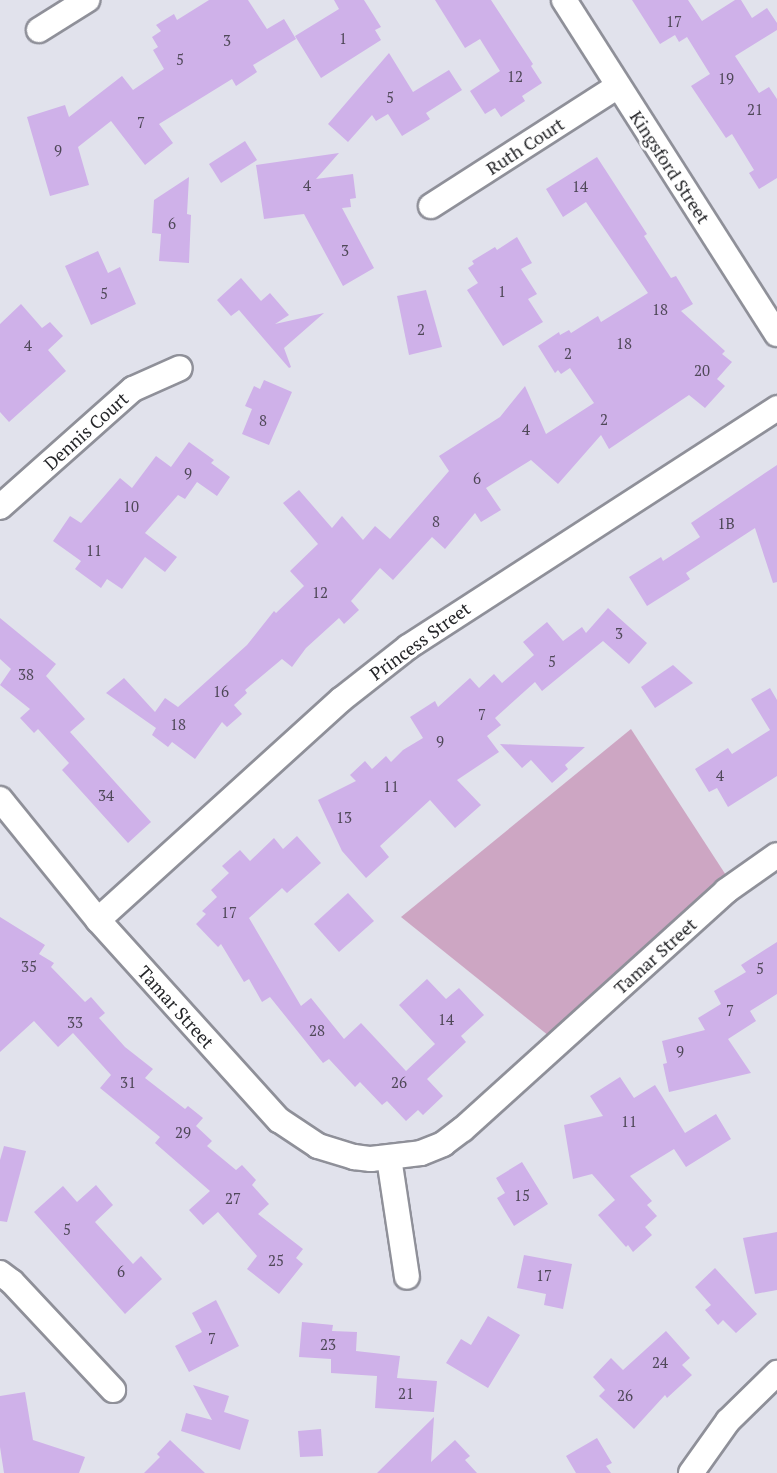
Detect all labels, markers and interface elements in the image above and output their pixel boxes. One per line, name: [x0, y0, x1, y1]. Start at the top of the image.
house number: 17: [666, 13, 682, 31]
house number: 1: [339, 30, 347, 48]
house number: 3: [223, 32, 231, 50]
house number: 5: [176, 51, 184, 69]
house number: 12: [507, 68, 523, 86]
house number: 19: [718, 70, 734, 88]
house number: 5: [386, 89, 394, 107]
house number: 21: [747, 101, 763, 119]
street label: Kingsford Street: [626, 107, 714, 227]
street label: Ruth Court: [482, 113, 568, 179]
house number: 7: [137, 114, 145, 132]
house number: 9: [54, 142, 62, 160]
house number: 4: [303, 177, 311, 195]
house number: 14: [572, 178, 588, 196]
house number: 6: [168, 215, 176, 233]
house number: 3: [341, 242, 349, 260]
house number: 1: [498, 283, 506, 301]
house number: 5: [100, 285, 108, 303]
house number: 18: [652, 301, 668, 319]
house number: 2: [417, 321, 425, 339]
house number: 18: [616, 335, 632, 353]
house number: 4: [24, 337, 32, 355]
house number: 2: [564, 345, 572, 363]
house number: 20: [694, 362, 710, 380]
street label: Dennis Court: [39, 388, 133, 474]
house number: 2: [600, 411, 608, 429]
house number: 8: [259, 412, 267, 430]
house number: 4: [522, 421, 530, 439]
house number: 9: [184, 465, 192, 483]
house number: 6: [473, 470, 481, 488]
house number: 10: [123, 498, 139, 516]
house number: 8: [432, 513, 440, 531]
house number: 1B: [717, 515, 735, 533]
house number: 11: [86, 542, 102, 560]
house number: 12: [312, 584, 328, 602]
street label: Princess Street: [366, 597, 474, 685]
house number: 3: [615, 625, 623, 643]
house number: 5: [548, 653, 556, 671]
house number: 38: [18, 666, 34, 684]
house number: 16: [213, 683, 229, 701]
house number: 7: [478, 706, 486, 724]
house number: 18: [170, 716, 186, 734]
house number: 9: [436, 733, 444, 751]
house number: 4: [716, 767, 724, 785]
house number: 11: [383, 778, 399, 796]
house number: 34: [98, 787, 114, 805]
house number: 13: [336, 809, 352, 827]
house number: 17: [221, 904, 237, 922]
street label: Tamar Street: [609, 913, 701, 999]
house number: 35: [21, 958, 37, 976]
house number: 5: [756, 960, 764, 978]
street label: Tamar Street: [133, 961, 219, 1053]
house number: 7: [726, 1002, 734, 1020]
house number: 14: [438, 1011, 454, 1029]
house number: 33: [67, 1014, 83, 1032]
house number: 28: [309, 1022, 325, 1040]
house number: 9: [676, 1043, 684, 1061]
house number: 31: [120, 1074, 136, 1092]
house number: 26: [391, 1074, 407, 1092]
house number: 11: [621, 1113, 637, 1131]
house number: 29: [175, 1124, 191, 1142]
house number: 15: [514, 1187, 530, 1205]
house number: 27: [225, 1190, 241, 1208]
house number: 5: [63, 1221, 71, 1239]
house number: 25: [268, 1252, 284, 1270]
house number: 6: [117, 1263, 125, 1281]
house number: 17: [536, 1267, 552, 1285]
house number: 7: [208, 1330, 216, 1348]
house number: 23: [320, 1336, 336, 1354]
house number: 24: [652, 1354, 668, 1372]
house number: 21: [398, 1385, 414, 1403]
house number: 26: [617, 1387, 633, 1405]

